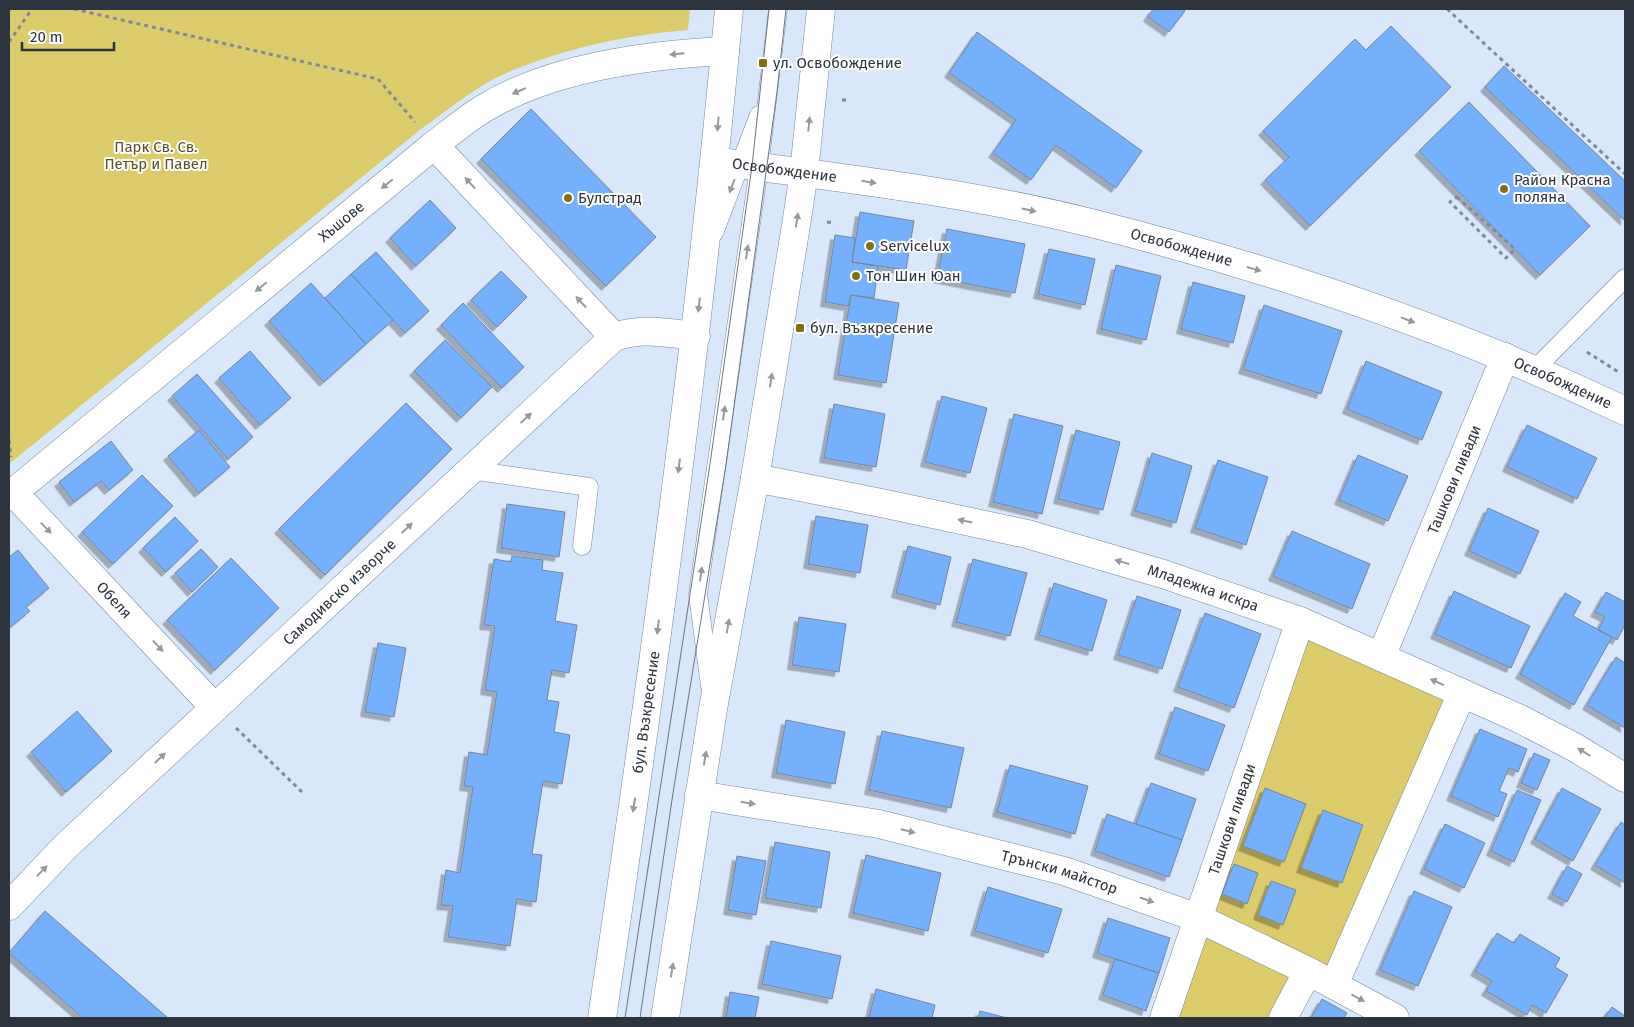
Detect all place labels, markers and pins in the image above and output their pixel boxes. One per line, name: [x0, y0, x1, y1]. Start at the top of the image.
place label: ул. Освобождение: [773, 54, 902, 72]
marker: ул. Освобождение: [757, 57, 769, 69]
place label: Район Красна поляна: [1514, 171, 1611, 206]
marker: Район Красна поляна: [1498, 183, 1510, 195]
place label: Булстрад: [578, 189, 642, 207]
marker: Булстрад: [562, 192, 574, 204]
place label: Servicelux: [880, 237, 950, 255]
marker: Servicelux: [864, 240, 876, 252]
place label: Тон Шин Юан: [866, 267, 961, 285]
marker: Тон Шин Юан: [850, 270, 862, 282]
place label: бул. Възкресение: [810, 319, 933, 337]
marker: бул. Възкресение: [794, 322, 806, 334]

